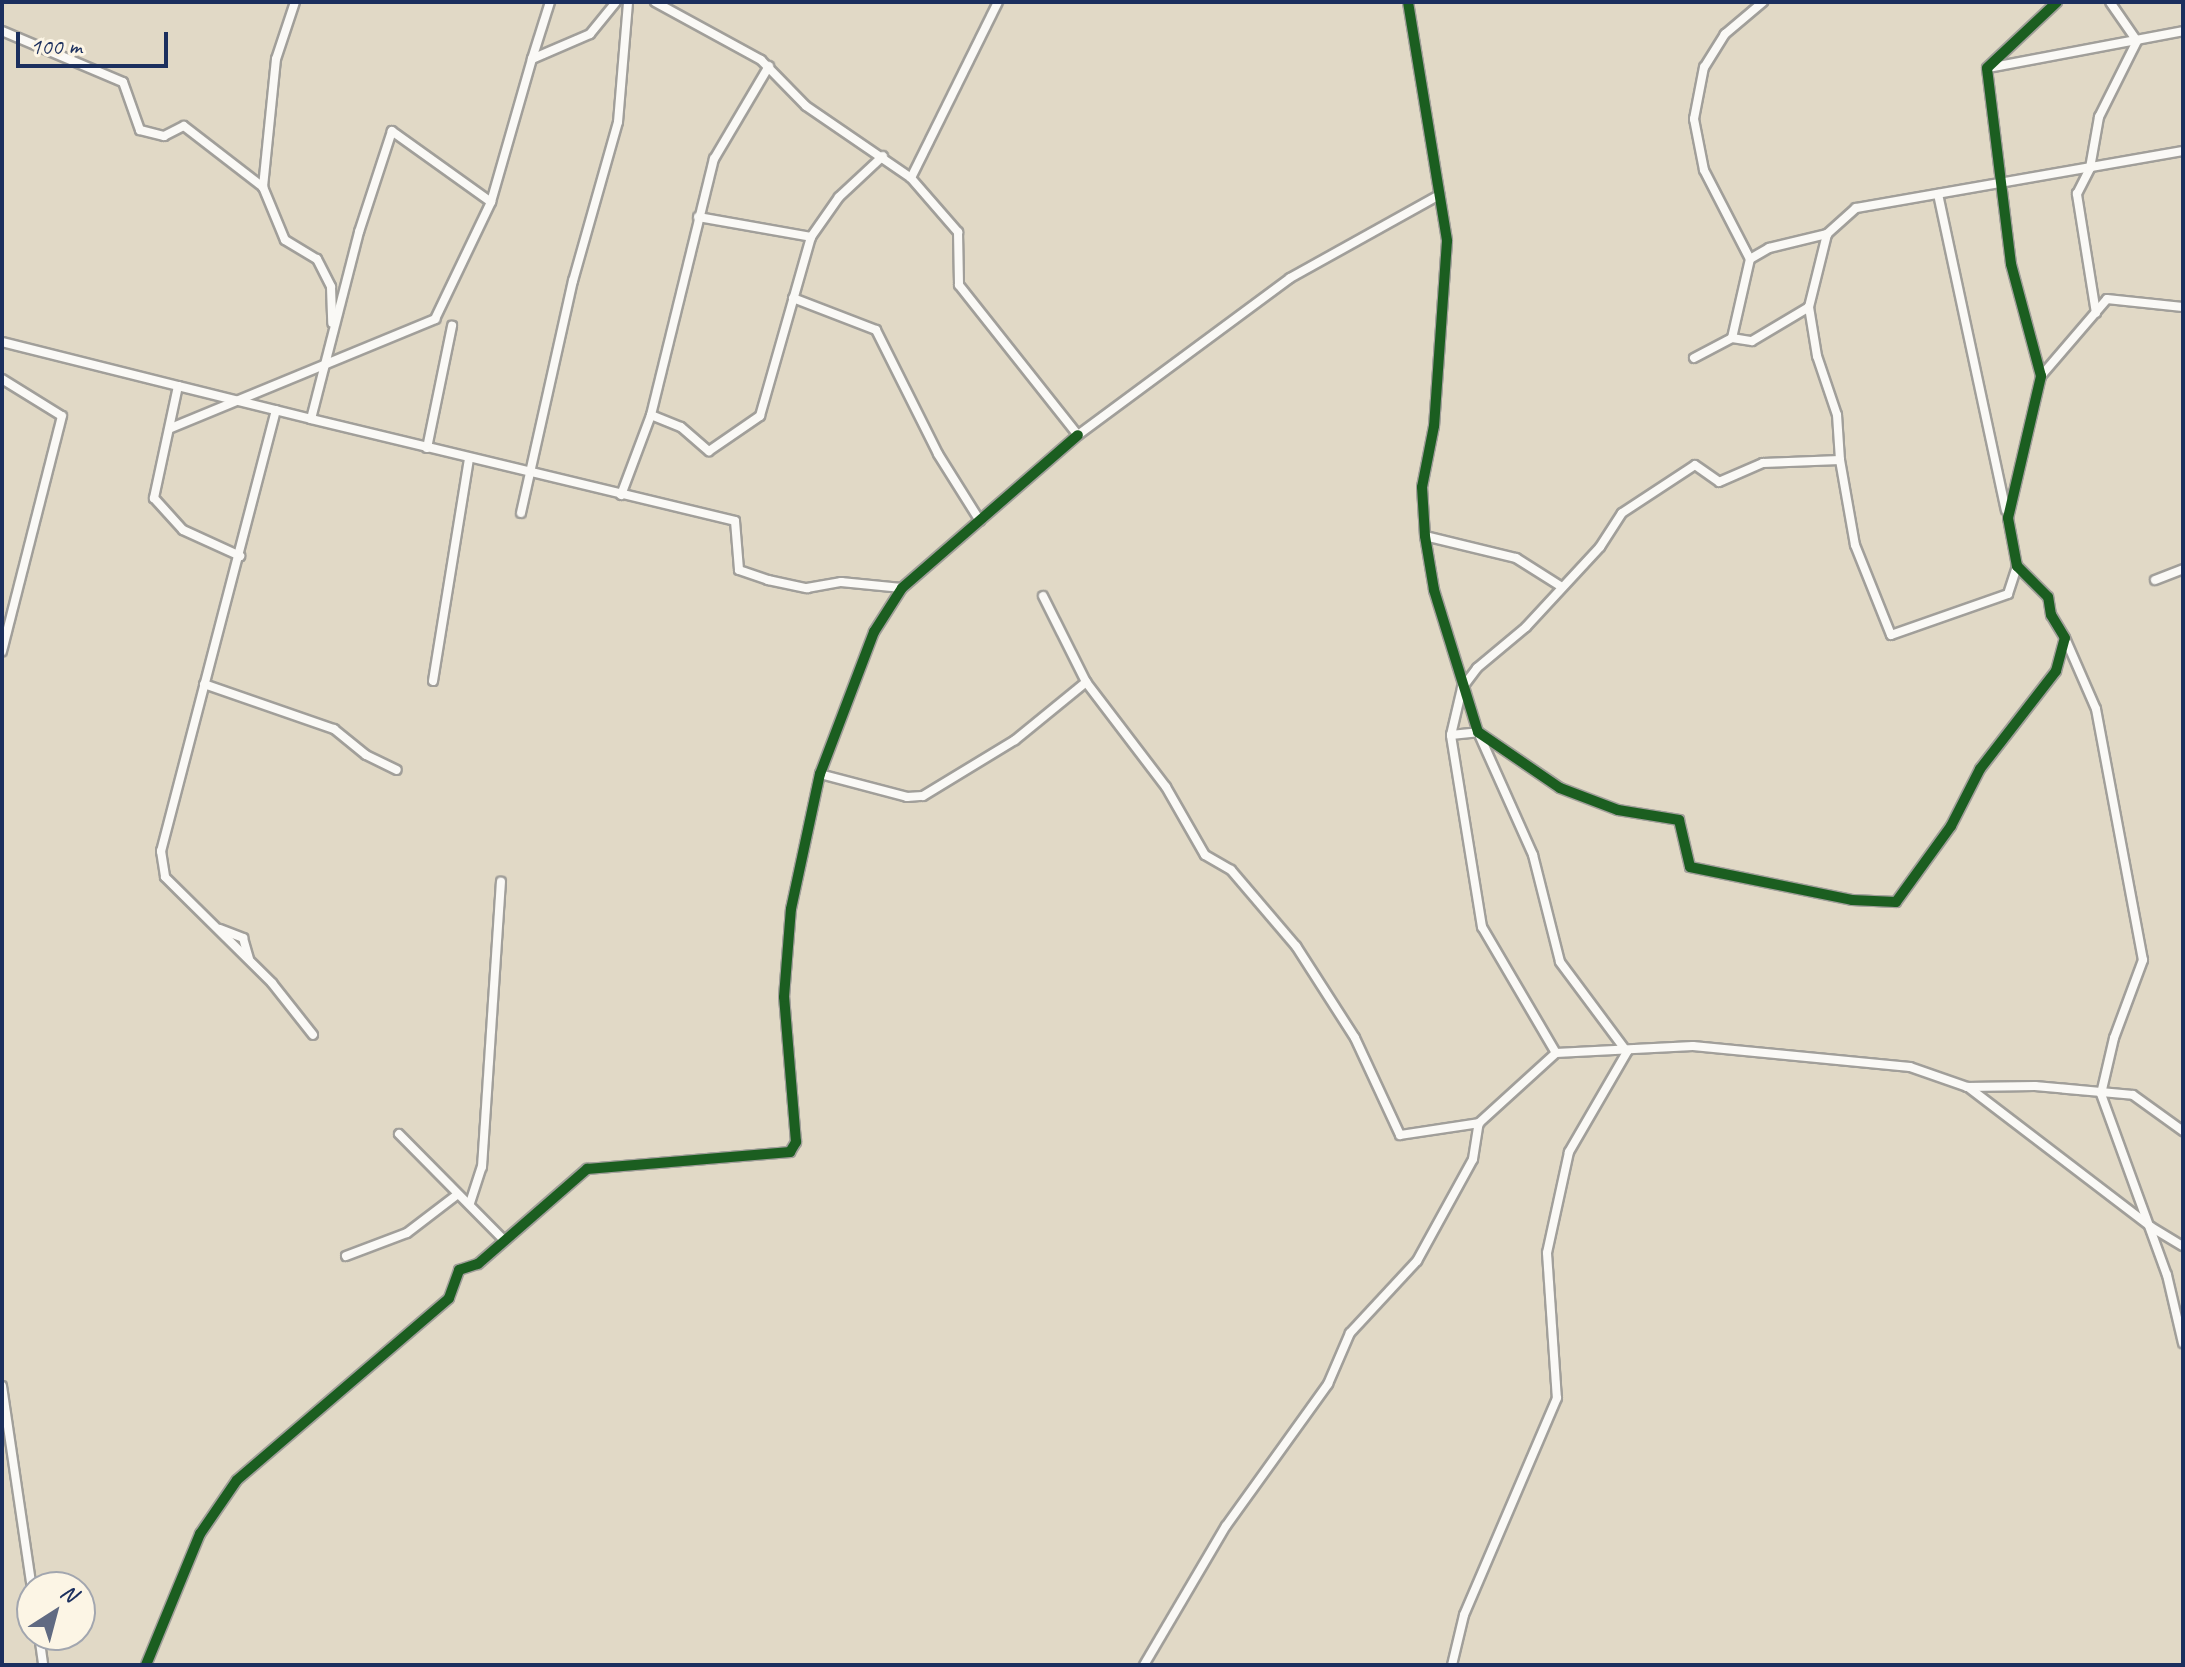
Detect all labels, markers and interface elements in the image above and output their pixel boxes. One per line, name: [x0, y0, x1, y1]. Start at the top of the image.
scale bar: [20, 16, 172, 66]
text: 100 m: [30, 31, 82, 61]
north arrow: [16, 1571, 96, 1651]
text: N: [55, 1578, 83, 1609]

